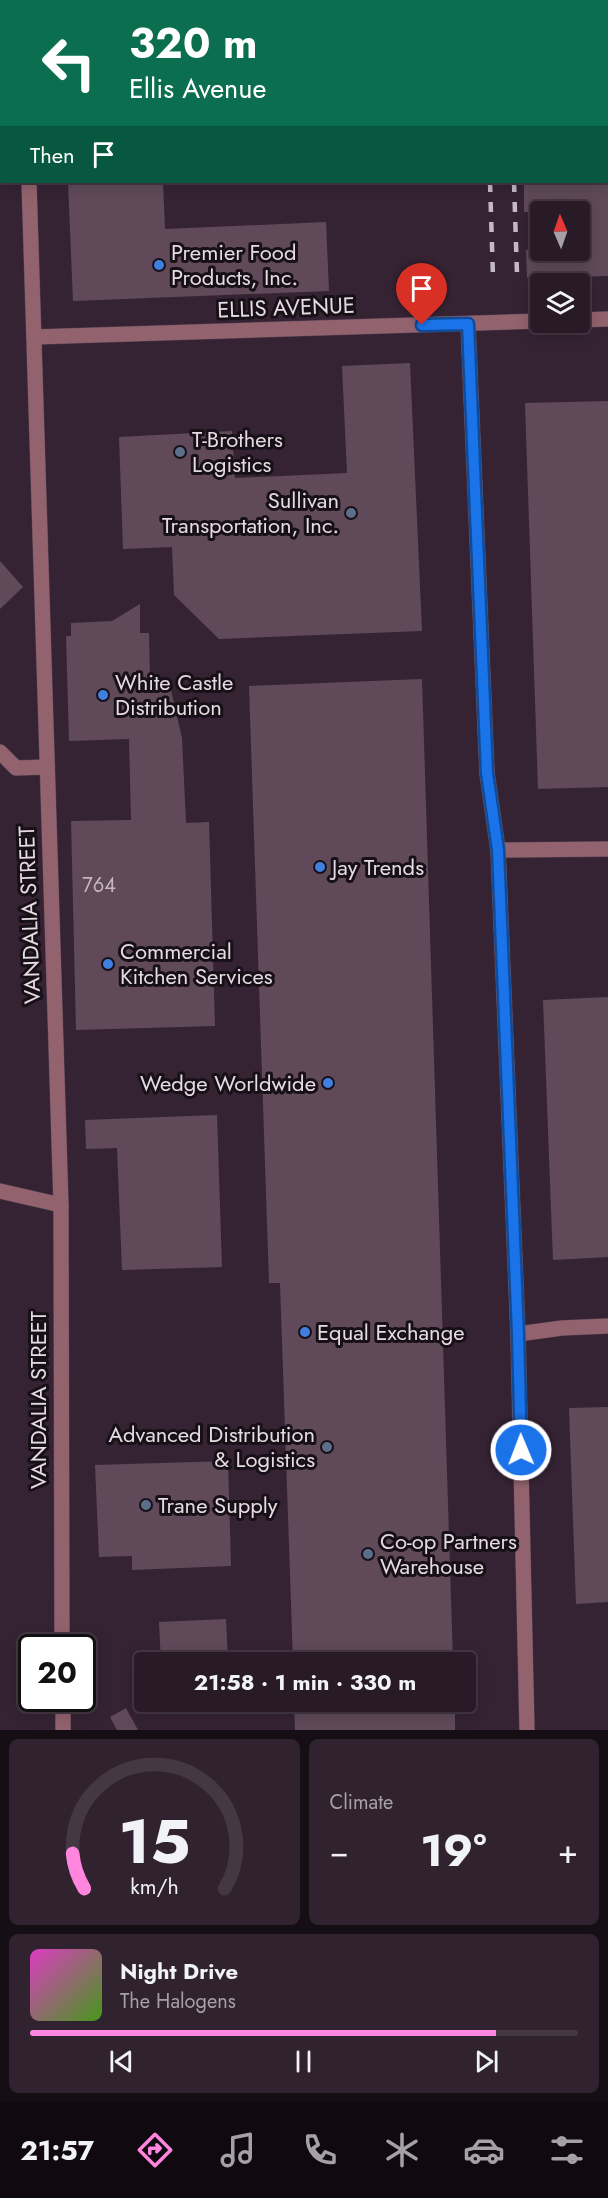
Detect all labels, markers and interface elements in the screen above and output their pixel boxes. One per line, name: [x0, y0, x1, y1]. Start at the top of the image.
text: 320 m: [129, 13, 257, 74]
icon: left: [30, 24, 108, 102]
text: Ellis Avenue: [129, 69, 266, 108]
icon: arrive: [87, 138, 120, 171]
text: Then: [30, 139, 75, 171]
north arrow: [530, 201, 590, 261]
map controls: [530, 201, 590, 333]
place label: Premier Food Products, Inc.: [171, 236, 298, 293]
marker: Premier Food Products, Inc.: [152, 258, 166, 272]
pin: [396, 263, 447, 325]
icon: arrive: [405, 272, 438, 305]
button: layers: [530, 273, 590, 333]
street label: ELLIS AVENUE: [217, 289, 355, 325]
place label: T-Brothers Logistics: [192, 423, 283, 480]
marker: T-Brothers Logistics: [173, 445, 187, 459]
place label: Sullivan Transportation, Inc.: [162, 484, 339, 541]
marker: Sullivan Transportation, Inc.: [344, 506, 358, 520]
place label: White Castle Distribution: [115, 666, 233, 723]
marker: White Castle Distribution: [96, 688, 110, 702]
street label: VANDALIA STREET: [10, 825, 48, 1005]
place label: Jay Trends: [329, 851, 424, 883]
marker: Jay Trends: [313, 860, 327, 874]
house number: 764: [82, 871, 116, 900]
place label: Commercial Kitchen Services: [120, 935, 273, 992]
marker: Commercial Kitchen Services: [101, 957, 115, 971]
place label: Wedge Worldwide: [140, 1067, 316, 1099]
marker: Wedge Worldwide: [321, 1076, 335, 1090]
street label: VANDALIA STREET: [22, 1310, 54, 1489]
place label: Equal Exchange: [317, 1316, 465, 1348]
marker: Equal Exchange: [298, 1325, 312, 1339]
place label: Advanced Distribution & Logistics: [108, 1418, 315, 1475]
position arrow: [489, 1418, 553, 1482]
marker: Advanced Distribution & Logistics: [320, 1440, 334, 1454]
place label: Trane Supply: [158, 1489, 278, 1521]
marker: Trane Supply: [139, 1498, 153, 1512]
place label: Co-op Partners Warehouse: [380, 1525, 517, 1582]
marker: Co-op Partners Warehouse: [361, 1547, 375, 1561]
speed limit sign: 20: [18, 1634, 96, 1712]
text: 21:58 · 1 min · 330 m: [194, 1666, 416, 1698]
text: Climate: [330, 1788, 393, 1817]
text: 15: [118, 1796, 190, 1886]
text: 19°: [420, 1818, 487, 1883]
text: −: [330, 1828, 349, 1875]
text: +: [558, 1828, 578, 1875]
text: km/h: [130, 1871, 178, 1902]
text: Night Drive: [120, 1955, 238, 1987]
text: The Halogens: [120, 1987, 236, 2016]
icon: previous: [105, 2045, 138, 2078]
icon: pause: [287, 2045, 320, 2078]
icon: next: [470, 2045, 503, 2078]
icon: directions: [134, 2129, 176, 2171]
icon: music: [217, 2129, 259, 2171]
icon: phone: [299, 2129, 341, 2171]
icon: climate: [381, 2129, 423, 2171]
icon: car: [463, 2129, 505, 2171]
icon: filters: [546, 2129, 588, 2171]
text: 21:57: [20, 2131, 94, 2170]

